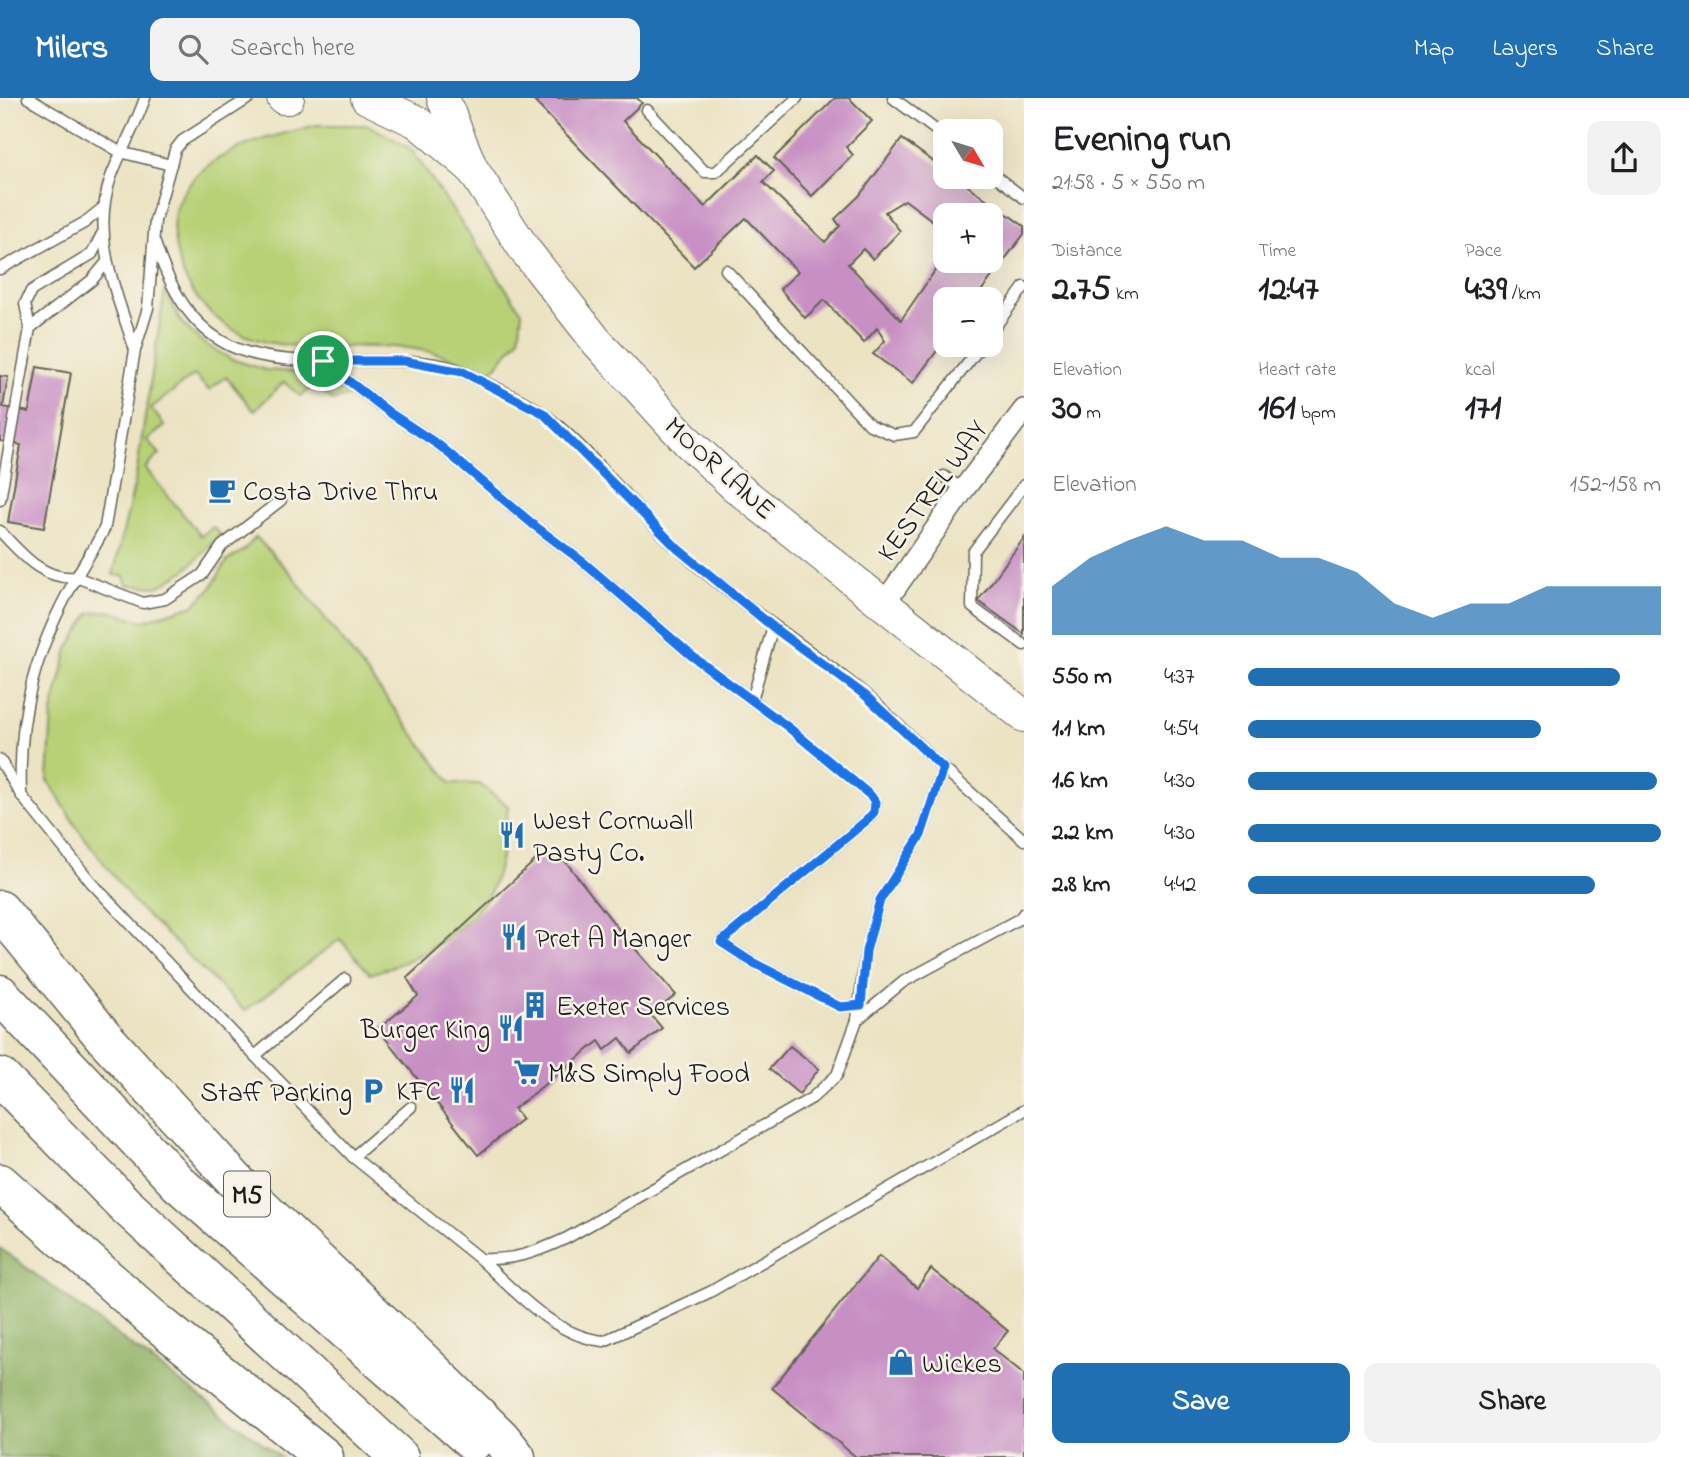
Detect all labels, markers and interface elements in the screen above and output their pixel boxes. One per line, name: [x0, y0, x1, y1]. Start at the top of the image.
search box: [150, 18, 640, 81]
text: Milers: [35, 25, 108, 73]
icon: search: [174, 30, 212, 68]
text: Search here: [230, 30, 355, 68]
text: Map: [1414, 32, 1454, 67]
text: Layers: [1492, 32, 1558, 67]
text: Share: [1596, 32, 1654, 67]
text: Evening run: [1052, 113, 1231, 169]
north arrow: [933, 119, 1003, 189]
map controls: [933, 119, 1003, 357]
button: share: [1587, 121, 1661, 195]
text: 21:58 · 5 × 550 m: [1052, 167, 1205, 200]
button: +: [933, 203, 1003, 273]
text: Distance: [1052, 238, 1122, 265]
text: Time: [1258, 238, 1296, 265]
text: Pace: [1465, 238, 1502, 265]
text: 2.75: [1052, 265, 1111, 316]
text: 12:47: [1258, 265, 1319, 316]
text: 4:39: [1465, 265, 1507, 316]
text: km: [1111, 281, 1139, 308]
text: /km: [1507, 281, 1541, 308]
button: −: [933, 287, 1003, 357]
pin: [293, 331, 353, 391]
icon: arrive: [304, 342, 342, 380]
text: Elevation: [1052, 357, 1122, 384]
text: Heart rate: [1258, 357, 1336, 384]
text: kcal: [1465, 357, 1495, 384]
text: 30: [1052, 384, 1082, 435]
text: 161: [1258, 384, 1296, 435]
text: 171: [1465, 384, 1501, 435]
text: m: [1082, 400, 1101, 427]
text: bpm: [1296, 400, 1336, 427]
street label: MOOR LANE: [654, 408, 784, 531]
street label: KESTREL WAY: [868, 413, 999, 571]
text: Elevation: [1052, 469, 1137, 502]
text: 152–158 m: [1570, 469, 1661, 502]
place label: Costa Drive Thru: [243, 473, 438, 514]
cafe icon: Costa Drive Thru: [207, 475, 237, 505]
text: 550 m: [1052, 661, 1112, 694]
text: 4:37: [1164, 661, 1194, 694]
text: 1.1 km: [1052, 713, 1105, 746]
text: 4:54: [1164, 713, 1198, 746]
text: 1.6 km: [1052, 765, 1108, 798]
text: 4:30: [1164, 765, 1195, 798]
place label: West Cornwall Pasty Co.: [533, 802, 693, 875]
text: 2.2 km: [1052, 817, 1113, 850]
text: 4:30: [1164, 817, 1195, 850]
restaurant icon: West Cornwall Pasty Co.: [497, 820, 527, 850]
text: 2.8 km: [1052, 869, 1110, 902]
text: 4:42: [1164, 869, 1196, 902]
place label: Pret A Manger: [535, 920, 691, 961]
restaurant icon: Pret A Manger: [499, 922, 529, 952]
place label: Exeter Services: [556, 988, 730, 1029]
building icon: Exeter Services: [520, 990, 550, 1020]
place label: Burger King: [360, 1011, 490, 1052]
restaurant icon: Burger King: [496, 1013, 526, 1043]
place label: M&S Simply Food: [548, 1055, 750, 1096]
supermarket icon: M&S Simply Food: [512, 1057, 542, 1087]
place label: KFC: [396, 1073, 441, 1114]
place label: Staff Parking: [200, 1074, 352, 1115]
restaurant icon: KFC: [447, 1075, 477, 1105]
parking icon: Staff Parking: [358, 1076, 388, 1106]
road number: M5: [224, 1172, 270, 1217]
place label: Wickes: [922, 1345, 1002, 1386]
shop icon: Wickes: [886, 1347, 916, 1377]
button: Save: [1052, 1363, 1350, 1443]
button: Share: [1364, 1363, 1661, 1443]

